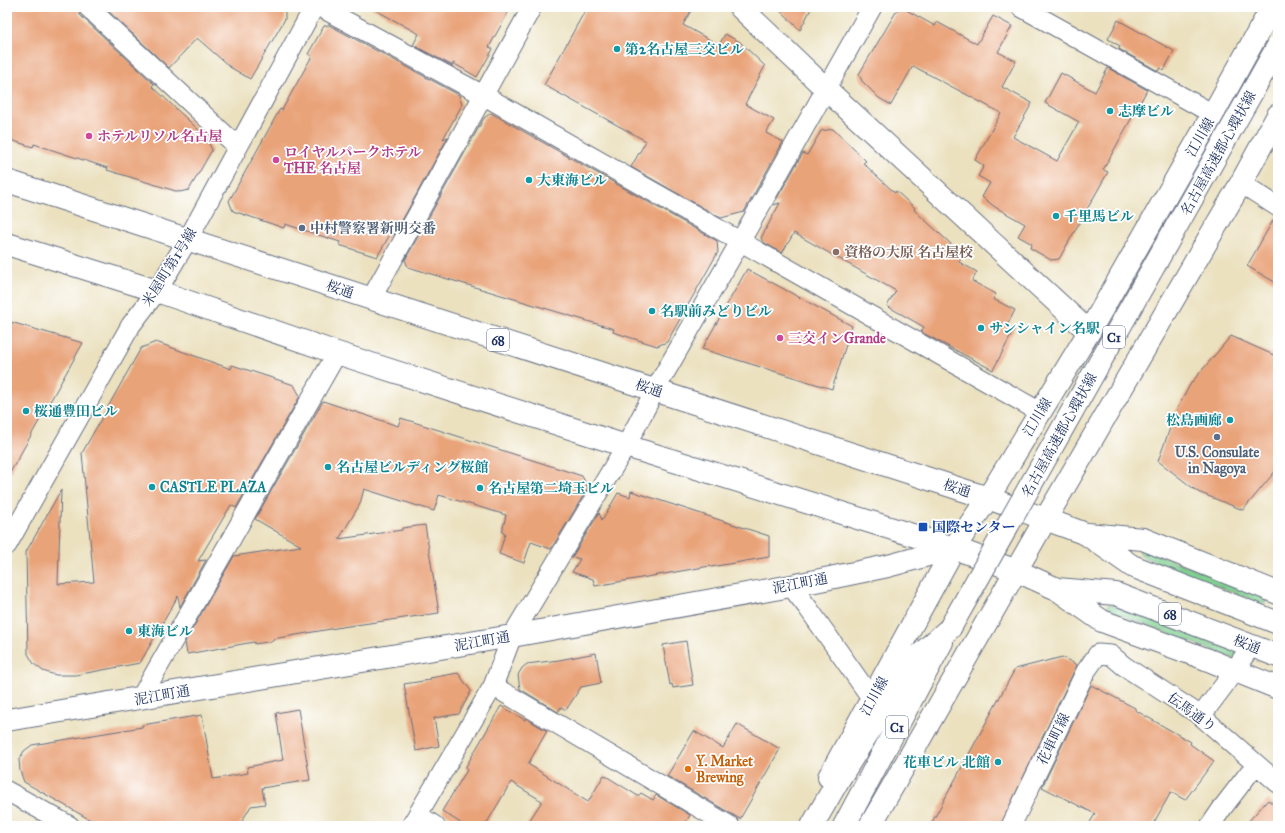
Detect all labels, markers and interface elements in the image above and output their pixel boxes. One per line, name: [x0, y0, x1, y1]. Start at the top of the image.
place label: 第2名古屋三交ビル: [625, 41, 744, 58]
marker: 第2名古屋三交ビル: [612, 44, 622, 54]
street label: 名古屋高速都心環状線: [1177, 88, 1260, 219]
place label: 志摩ビル: [1118, 103, 1174, 120]
marker: 志摩ビル: [1105, 106, 1115, 116]
street label: 江川線: [1183, 115, 1218, 160]
place label: ホテルリソル名古屋: [97, 128, 222, 145]
marker: ホテルリソル名古屋: [84, 131, 94, 141]
place label: ロイヤルパークホテル THE 名古屋: [283, 144, 422, 177]
marker: ロイヤルパークホテル THE 名古屋: [271, 155, 281, 165]
place label: 大東海ビル: [537, 172, 607, 189]
marker: 大東海ビル: [524, 175, 534, 185]
place label: 千里馬ビル: [1064, 208, 1134, 225]
marker: 千里馬ビル: [1051, 211, 1061, 221]
place label: 中村警察署新明交番: [310, 220, 436, 237]
marker: 中村警察署新明交番: [297, 223, 307, 233]
street label: 米屋町第1号線: [138, 225, 200, 310]
place label: 資格の大原 名古屋校: [844, 244, 973, 261]
marker: 資格の大原 名古屋校: [831, 247, 841, 257]
street label: 桜通: [324, 277, 356, 302]
place label: 名駅前みどりビル: [660, 303, 772, 320]
marker: 名駅前みどりビル: [647, 306, 657, 316]
place label: サンシャイン名駅: [989, 320, 1100, 337]
marker: サンシャイン名駅: [976, 323, 986, 333]
road number: C1: [1103, 326, 1125, 348]
road number: 68: [487, 329, 509, 351]
place label: 三交インGrande: [788, 330, 886, 347]
marker: 三交インGrande: [775, 333, 785, 343]
street label: 名古屋高速都心環状線: [1018, 370, 1101, 501]
street label: 桜通: [633, 376, 665, 401]
street label: 江川線: [1019, 395, 1056, 440]
place label: 桜通豊田ビル: [34, 403, 118, 420]
marker: 桜通豊田ビル: [21, 406, 31, 416]
place label: 松島画廊: [1166, 412, 1222, 429]
marker: 松島画廊: [1225, 415, 1235, 425]
marker: U.S. Consulate in Nagoya: [1212, 432, 1222, 442]
place label: U.S. Consulate in Nagoya: [1175, 444, 1259, 478]
place label: 名古屋ビルディング桜館: [336, 459, 489, 476]
marker: 名古屋ビルディング桜館: [323, 462, 333, 472]
street label: 桜通: [941, 476, 973, 501]
place label: CASTLE PLAZA: [160, 479, 267, 496]
place label: 名古屋第二埼玉ビル: [488, 480, 614, 497]
marker: CASTLE PLAZA: [147, 482, 157, 492]
marker: 名古屋第二埼玉ビル: [475, 483, 485, 493]
place label: 国際センター: [932, 519, 1015, 536]
marker: 国際センター: [917, 521, 929, 533]
street label: 泥江町通: [771, 570, 829, 597]
road number: 68: [1159, 603, 1181, 625]
place label: 東海ビル: [137, 623, 193, 640]
marker: 東海ビル: [124, 626, 134, 636]
street label: 泥江町通: [453, 628, 511, 655]
street label: 桜通: [1231, 632, 1263, 657]
street label: 江川線: [857, 674, 892, 719]
street label: 泥江町通: [133, 682, 191, 709]
street label: 伝馬通り: [1164, 689, 1219, 736]
street label: 花車町線: [1034, 710, 1073, 768]
road number: C1: [886, 716, 908, 738]
place label: Y. Market Brewing: [695, 753, 753, 787]
place label: 花車ビル 北館: [903, 754, 990, 771]
marker: 花車ビル 北館: [993, 757, 1003, 767]
marker: Y. Market Brewing: [683, 764, 693, 774]

